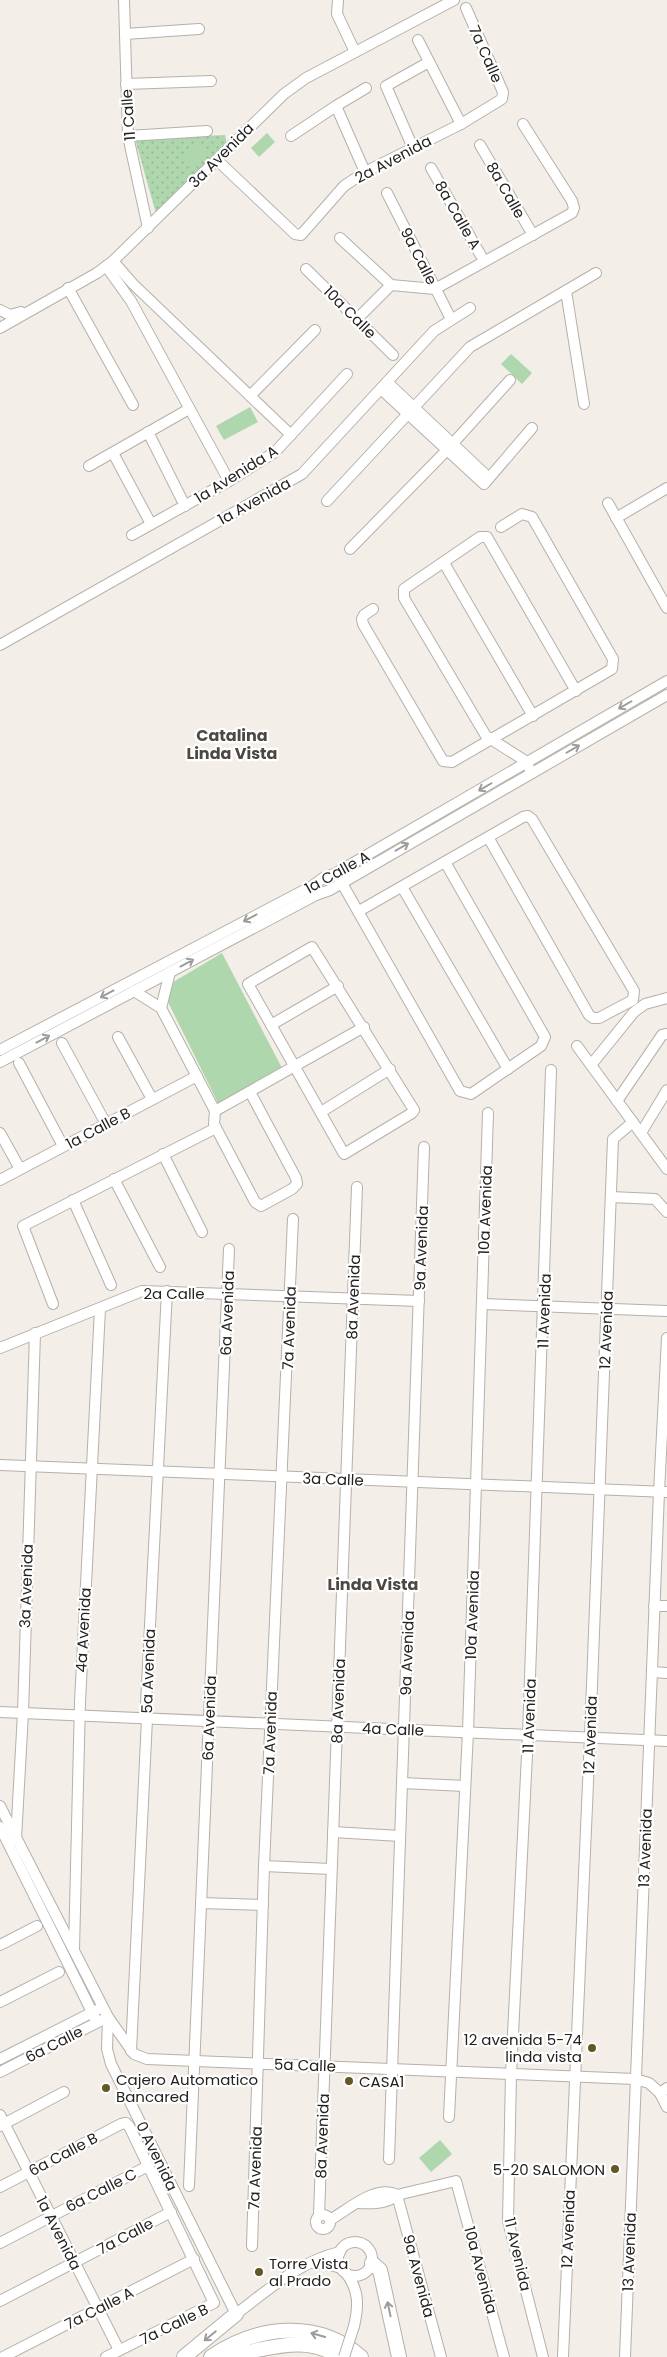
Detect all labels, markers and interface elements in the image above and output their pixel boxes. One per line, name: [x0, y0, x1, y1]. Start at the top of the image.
street label: 7a Calle: [464, 22, 508, 86]
street label: 11 Calle: [116, 88, 140, 142]
street label: 3a Avenida: [184, 118, 258, 192]
street label: 2a Avenida: [351, 130, 435, 188]
street label: 8a Calle: [481, 158, 531, 222]
street label: 8a Calle A: [430, 177, 486, 253]
street label: 9a Calle: [396, 224, 442, 288]
street label: 10a Calle: [319, 281, 381, 343]
street label: 1a Avenida A: [191, 441, 281, 507]
street label: 1a Avenida: [215, 474, 293, 528]
one-way arrow: [618, 701, 632, 711]
district label: Catalina Linda Vista: [187, 724, 277, 765]
one-way arrow: [565, 744, 580, 753]
one-way arrow: [478, 782, 492, 792]
one-way arrow: [394, 842, 409, 852]
street label: 1a Calle A: [301, 845, 373, 899]
one-way arrow: [243, 913, 258, 923]
one-way arrow: [179, 958, 194, 967]
one-way arrow: [99, 989, 114, 999]
one-way arrow: [35, 1034, 50, 1043]
street label: 1a Calle B: [62, 1102, 134, 1154]
street label: 10a Avenida: [473, 1165, 497, 1255]
street label: 9a Avenida: [409, 1205, 433, 1291]
street label: 8a Avenida: [341, 1254, 365, 1340]
street label: 6a Avenida: [215, 1270, 239, 1356]
street label: 11 Avenida: [532, 1273, 556, 1349]
street label: 2a Calle: [143, 1283, 205, 1304]
street label: 7a Avenida: [277, 1286, 301, 1370]
street label: 12 Avenida: [594, 1290, 618, 1370]
street label: 3a Calle: [302, 1467, 364, 1491]
street label: 3a Avenida: [14, 1543, 38, 1629]
street label: 10a Avenida: [460, 1570, 484, 1660]
district label: Linda Vista: [328, 1573, 418, 1596]
street label: 4a Avenida: [70, 1587, 96, 1673]
street label: 9a Avenida: [395, 1610, 419, 1696]
street label: 5a Avenida: [136, 1628, 160, 1714]
street label: 8a Avenida: [326, 1658, 350, 1744]
street label: 6a Avenida: [197, 1675, 221, 1761]
street label: 11 Avenida: [517, 1678, 541, 1754]
street label: 7a Avenida: [258, 1691, 282, 1775]
street label: 12 Avenida: [578, 1695, 602, 1775]
street label: 4a Calle: [362, 1717, 424, 1741]
street label: 13 Avenida: [633, 1808, 657, 1888]
street label: 6a Calle: [22, 2021, 86, 2067]
place label: 12 avenida 5-74 linda vista: [464, 2029, 582, 2067]
marker: 12 avenida 5-74 linda vista: [586, 2042, 598, 2054]
street label: 5a Calle: [274, 2053, 336, 2077]
place label: Cajero Automatico Bancared: [116, 2069, 258, 2107]
place label: CASA1: [359, 2071, 404, 2092]
marker: CASA1: [343, 2075, 355, 2087]
marker: Cajero Automatico Bancared: [100, 2082, 112, 2094]
street label: 8a Avenida: [310, 2093, 334, 2179]
street label: 0 Avenida: [131, 2118, 183, 2194]
street label: 7a Avenida: [243, 2126, 267, 2210]
street label: 6a Calle B: [25, 2127, 101, 2181]
place label: 5-20 SALOMON: [493, 2159, 605, 2180]
street label: 6a Calle C: [62, 2163, 140, 2217]
marker: 5-20 SALOMON: [609, 2163, 621, 2175]
street label: 12 Avenida: [556, 2189, 580, 2269]
street label: 1a Avenida: [31, 2192, 87, 2274]
street label: 7a Calle: [93, 2212, 157, 2260]
street label: 13 Avenida: [617, 2212, 641, 2292]
street label: 11 Avenida: [499, 2215, 537, 2293]
street label: 10a Avenida: [459, 2224, 503, 2316]
street label: 9a Avenida: [398, 2232, 440, 2320]
place label: Torre Vista al Prado: [269, 2253, 348, 2291]
marker: Torre Vista al Prado: [253, 2266, 265, 2278]
street label: 7a Calle A: [61, 2282, 137, 2334]
street label: 7a Calle B: [136, 2298, 212, 2350]
one-way arrow: [384, 2302, 393, 2318]
one-way arrow: [204, 2330, 217, 2341]
one-way arrow: [310, 2330, 326, 2340]

